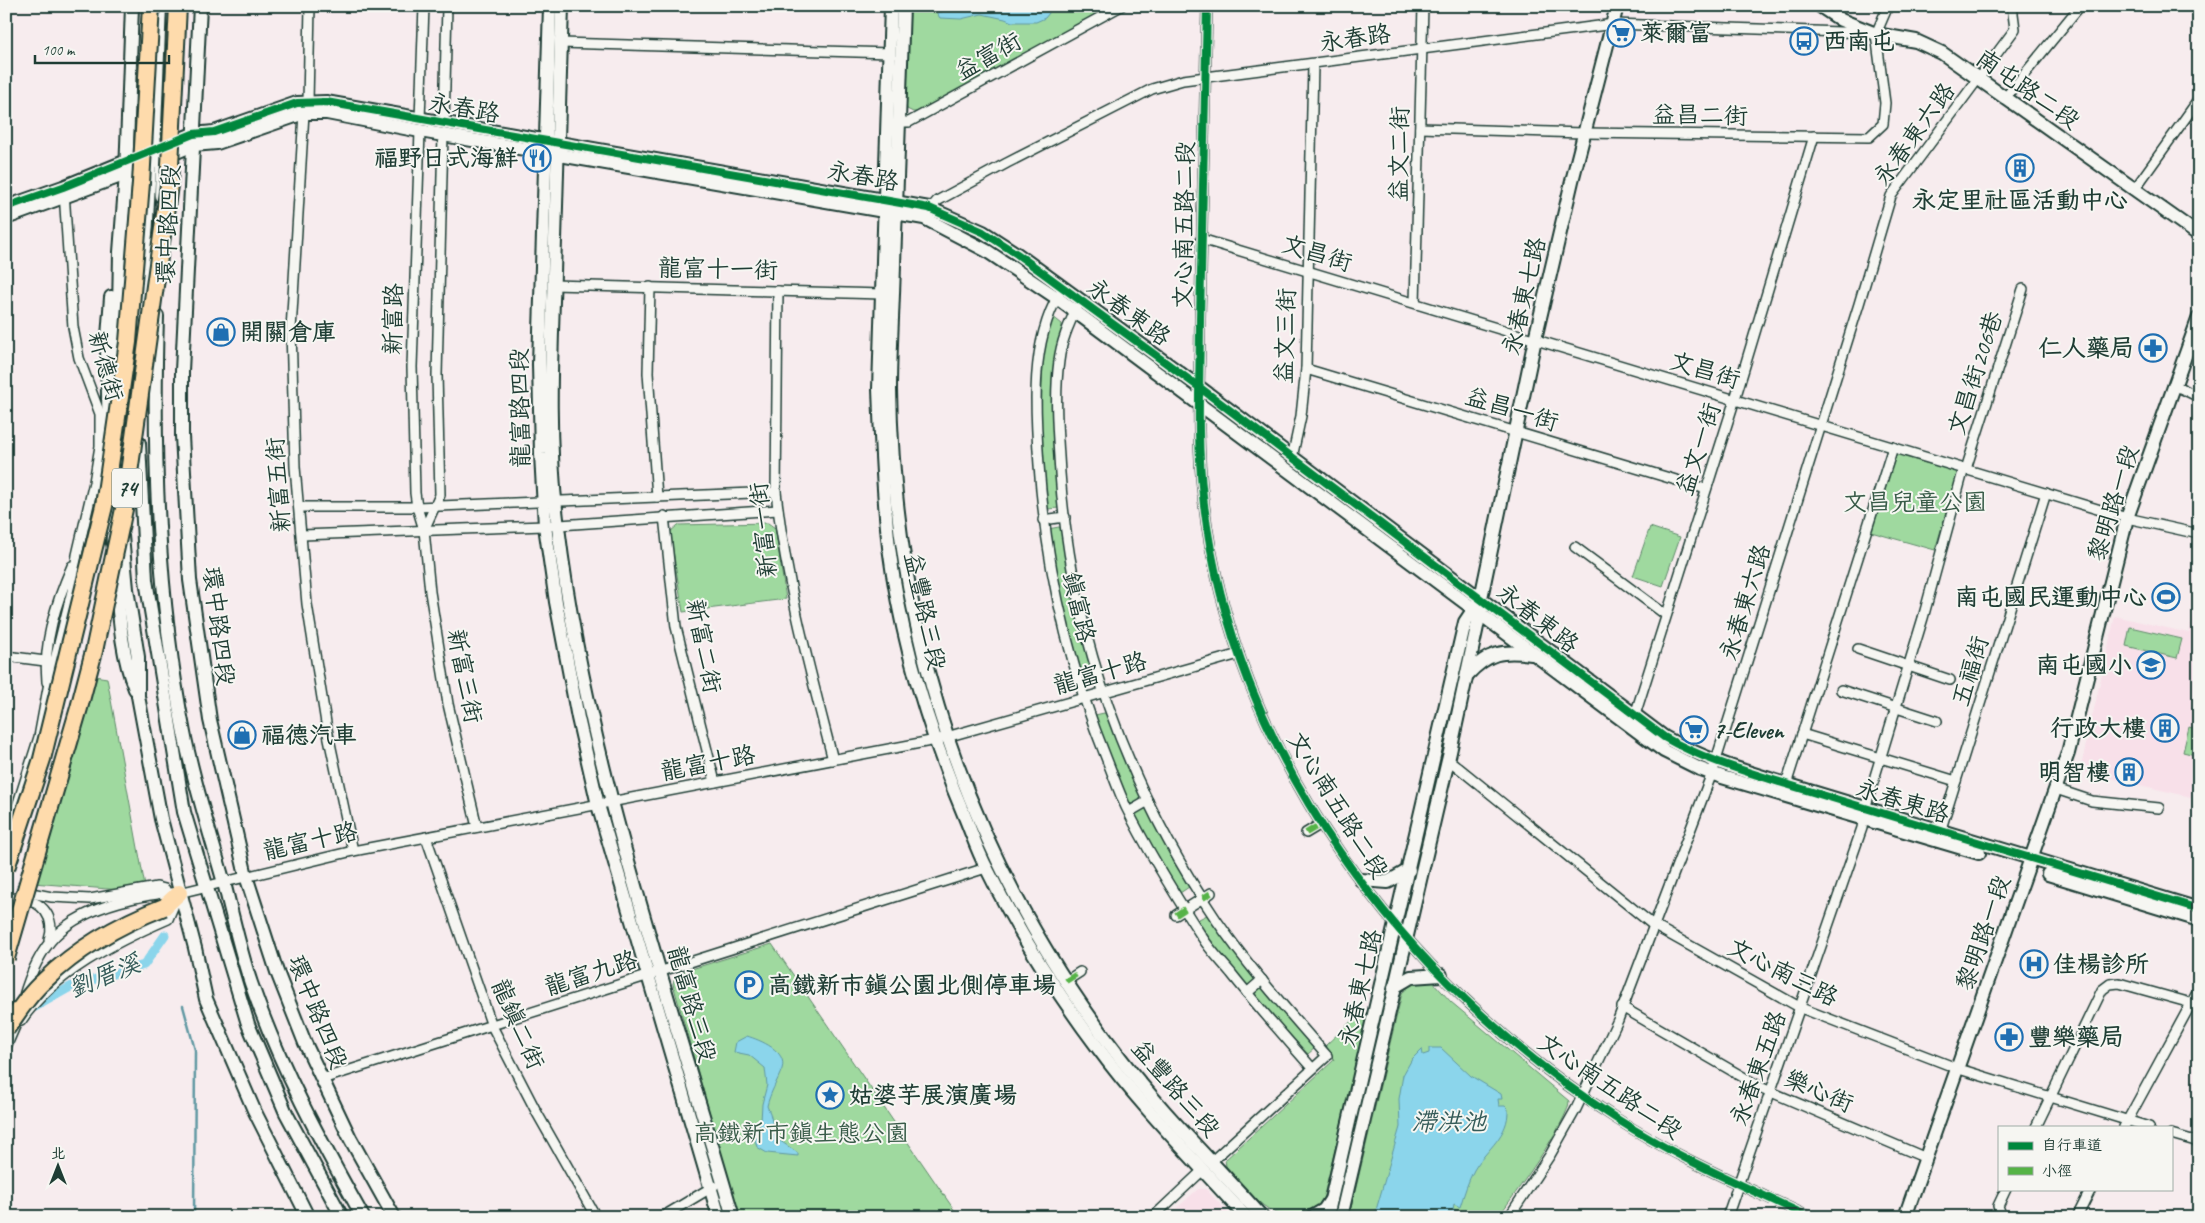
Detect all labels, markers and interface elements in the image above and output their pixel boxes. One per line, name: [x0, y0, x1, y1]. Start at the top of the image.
street label: 永春路: [1317, 18, 1393, 58]
supermarket icon: 萊爾富: [1606, 18, 1636, 48]
place label: 萊爾富: [1640, 18, 1712, 48]
street label: 益富街: [949, 25, 1027, 87]
bus stop icon: 西南屯: [1789, 26, 1819, 56]
place label: 西南屯: [1823, 26, 1895, 56]
scale bar: [35, 32, 169, 64]
text: 100 m: [42, 41, 76, 60]
street label: 南屯路二段: [1970, 42, 2086, 136]
street label: 永春東六路: [1867, 77, 1961, 191]
street label: 永春路: [426, 87, 502, 129]
street label: 益昌二街: [1652, 99, 1748, 131]
street label: 益文二街: [1383, 106, 1415, 202]
street label: 文心南五路二段: [1168, 141, 1200, 309]
place label: 福野日式海鮮: [374, 143, 518, 173]
restaurant icon: 福野日式海鮮: [522, 143, 552, 173]
building icon: 永定里社區活動中心: [2005, 153, 2035, 183]
street label: 永春路: [825, 155, 901, 197]
street label: 環中路四段: [150, 163, 186, 285]
place label: 永定里社區活動中心: [1912, 185, 2128, 215]
street label: 文昌街: [1278, 228, 1356, 278]
street label: 永春東七路: [1496, 234, 1552, 358]
street label: 龍富十一街: [658, 253, 778, 285]
street label: 永春東路: [1081, 272, 1177, 352]
street label: 新富路: [377, 283, 409, 355]
street label: 益文三街: [1268, 288, 1302, 384]
street label: 文昌街206巷: [1941, 307, 2009, 439]
shop icon: 開關倉庫: [206, 317, 236, 347]
place label: 開關倉庫: [240, 317, 336, 347]
street label: 新德街: [82, 327, 130, 405]
place label: 仁人藥局: [2038, 333, 2134, 363]
pharmacy icon: 仁人藥局: [2138, 333, 2168, 363]
street label: 文昌街: [1666, 345, 1744, 395]
street label: 龍富路四段: [504, 348, 536, 468]
street label: 益昌一街: [1462, 381, 1562, 437]
street label: 益文一街: [1669, 399, 1727, 499]
street label: 新富五街: [260, 436, 296, 534]
street label: 黎明路一段: [2081, 441, 2145, 565]
road number: 74: [112, 468, 142, 508]
street label: 新富一街: [743, 481, 783, 579]
park label: 文昌兒童公園: [1843, 487, 1987, 517]
street label: 永春東六路: [1713, 540, 1777, 664]
street label: 益豐路三段: [898, 549, 952, 673]
street label: 環中路四段: [197, 565, 241, 687]
street label: 鎮富路: [1056, 569, 1102, 645]
street label: 永春東路: [1491, 577, 1585, 659]
place label: 南屯國民運動中心: [1955, 582, 2147, 612]
sports icon: 南屯國民運動中心: [2151, 582, 2181, 612]
street label: 新富二街: [680, 596, 728, 696]
street label: 新富三街: [441, 626, 489, 726]
street label: 五福街: [1945, 632, 1995, 710]
street label: 龍富十路: [1050, 645, 1150, 701]
place label: 南屯國小: [2036, 650, 2132, 680]
school or university icon: 南屯國小: [2136, 650, 2166, 680]
place label: 行政大樓: [2050, 713, 2146, 743]
building icon: 行政大樓: [2150, 713, 2180, 743]
supermarket icon: 7-Eleven: [1679, 715, 1709, 745]
place label: 7-Eleven: [1713, 715, 1786, 745]
shop icon: 福德汽車: [227, 720, 257, 750]
place label: 福德汽車: [261, 720, 357, 750]
street label: 文心南五路二段: [1281, 726, 1395, 884]
street label: 龍富十路: [658, 739, 758, 787]
place label: 明智樓: [2038, 757, 2110, 787]
building icon: 明智樓: [2114, 757, 2144, 787]
street label: 永春東路: [1853, 773, 1953, 829]
street label: 龍富十路: [260, 816, 360, 866]
street label: 黎明路一段: [1949, 871, 2017, 995]
street label: 永春東七路: [1332, 926, 1388, 1050]
street label: 文心南三路: [1723, 931, 1843, 1013]
street label: 龍富路三段: [661, 942, 723, 1066]
street label: 龍富九路: [541, 944, 641, 1002]
water label: 劉厝溪: [64, 946, 147, 1005]
hospital icon: 佳楊診所: [2019, 949, 2049, 979]
place label: 佳楊診所: [2053, 949, 2149, 979]
street label: 環中路四段: [282, 951, 354, 1073]
parking icon: 高鐵新市鎮公園北側停車場: [734, 970, 764, 1000]
place label: 高鐵新市鎮公園北側停車場: [768, 970, 1056, 1000]
street label: 龍鎮二街: [485, 974, 551, 1074]
street label: 永春東五路: [1723, 1006, 1793, 1130]
pharmacy icon: 豐樂藥局: [1994, 1022, 2024, 1052]
place label: 豐樂藥局: [2028, 1022, 2124, 1052]
street label: 文心南五路二段: [1532, 1027, 1688, 1145]
street label: 益豐路三段: [1125, 1033, 1227, 1143]
street label: 樂心街: [1780, 1063, 1858, 1119]
place icon: 姑婆芋展演廣場: [815, 1080, 845, 1110]
place label: 姑婆芋展演廣場: [849, 1080, 1017, 1110]
water label: 滯洪池: [1411, 1106, 1487, 1138]
park label: 高鐵新市鎮生態公園: [693, 1118, 909, 1148]
legend: [1998, 1126, 2172, 1190]
text: 自行車道: [2042, 1136, 2102, 1155]
north arrow: [32, 1140, 82, 1190]
text: 北: [51, 1145, 65, 1162]
text: 小徑: [2042, 1162, 2072, 1181]

